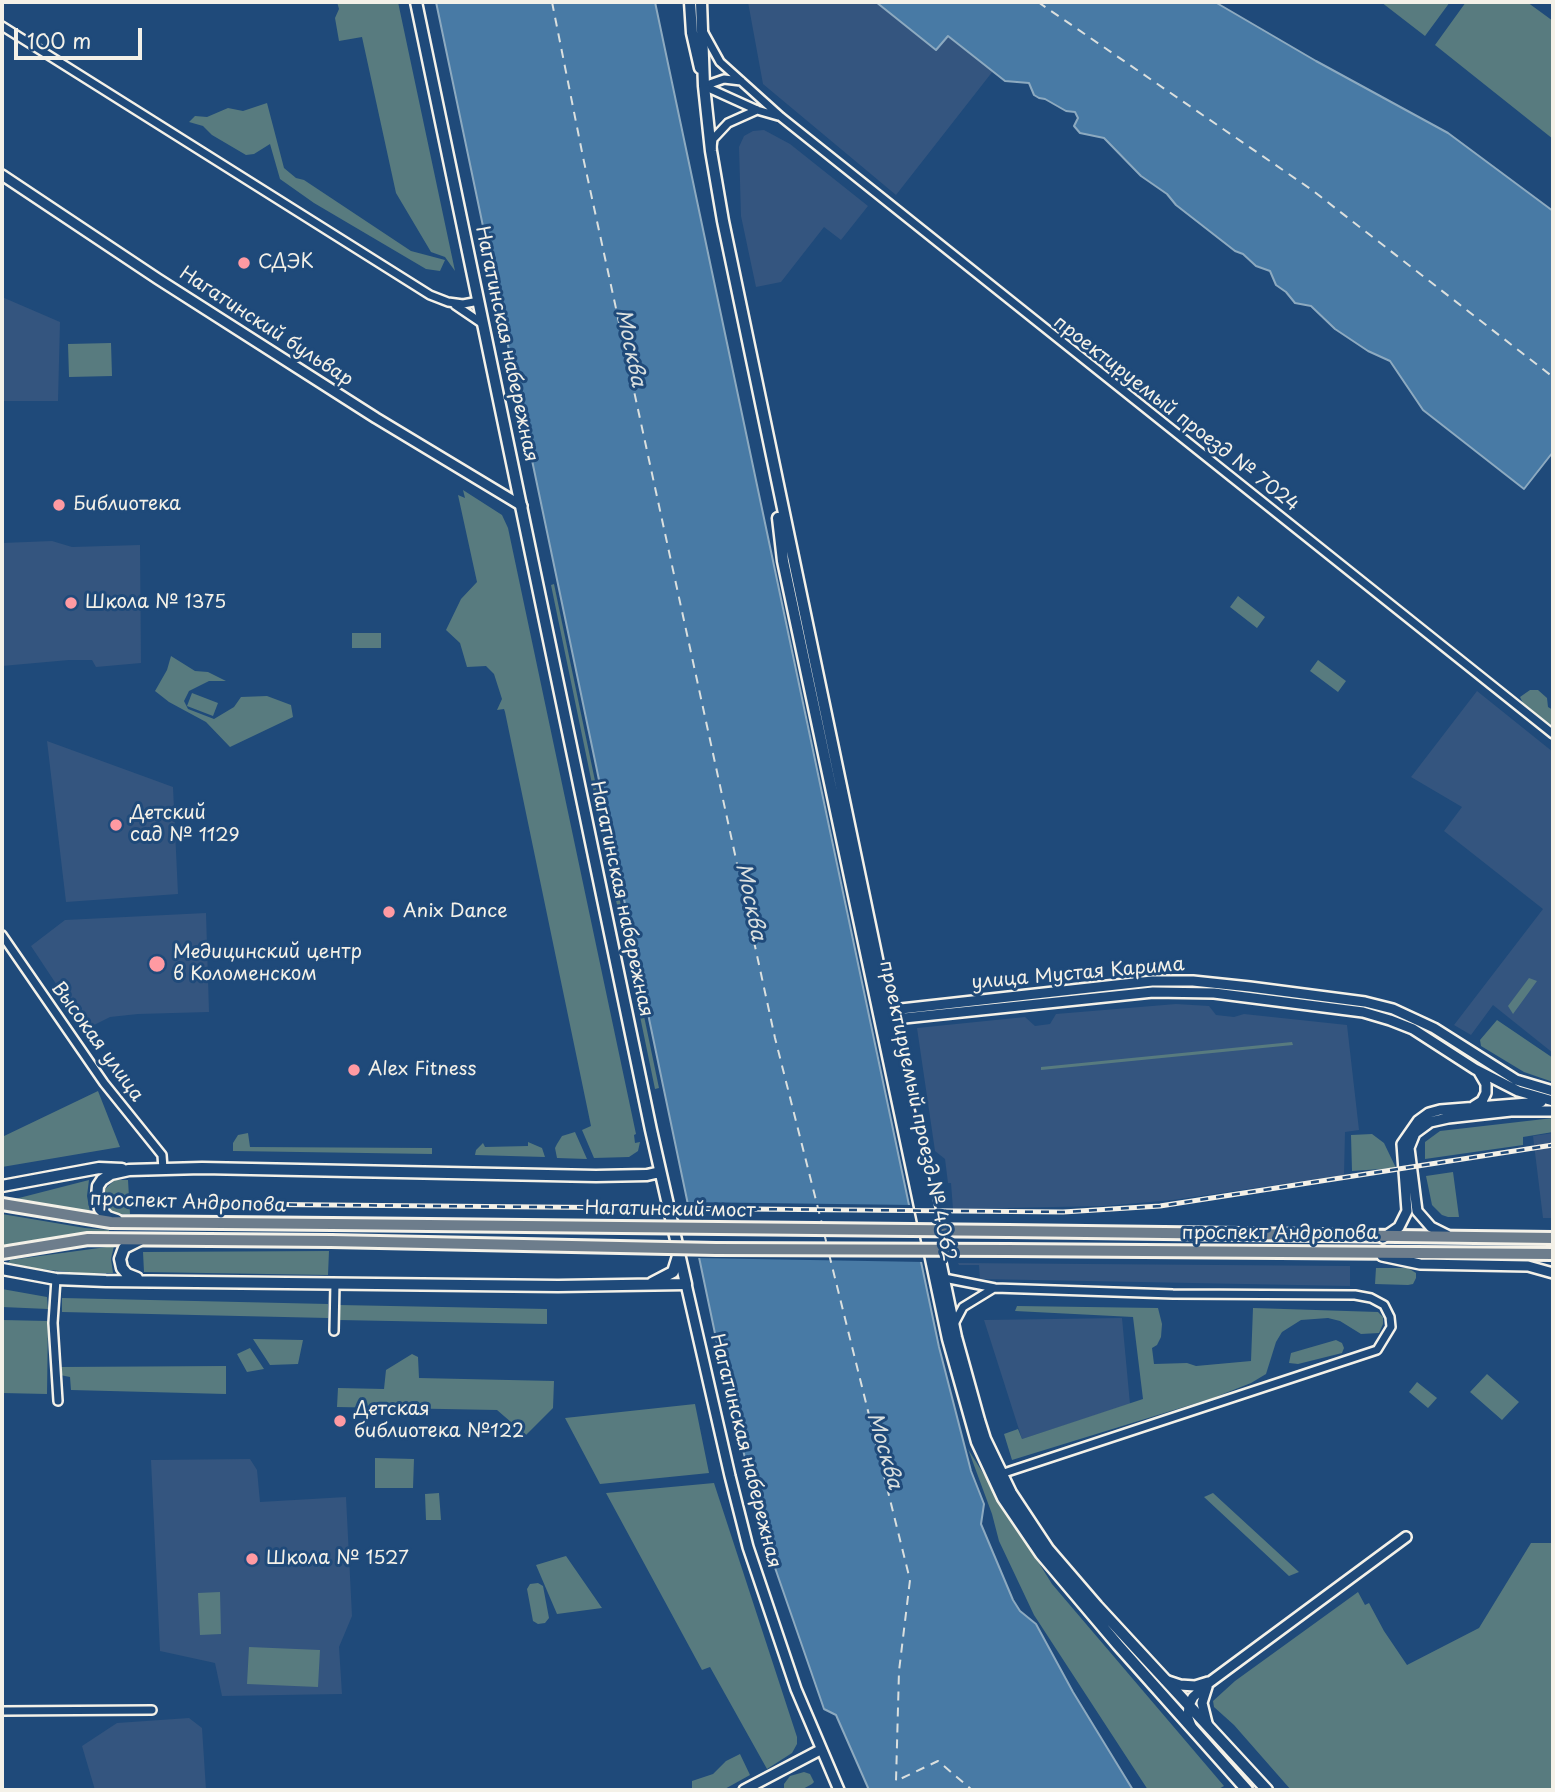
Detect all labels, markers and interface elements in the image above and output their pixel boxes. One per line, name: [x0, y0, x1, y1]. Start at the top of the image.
scale bar: [18, 14, 145, 58]
text: 100 m: [27, 24, 91, 56]
street label: Нагатинская набережная: [470, 224, 542, 464]
place label: СДЭК: [258, 252, 314, 274]
marker: СДЭК: [236, 255, 252, 271]
street label: Нагатинский бульвар: [175, 262, 357, 392]
water label: Москва: [609, 307, 651, 389]
street label: проектируемый проезд № 7024: [1049, 311, 1303, 517]
place label: Библиотека: [73, 494, 181, 516]
marker: Библиотека: [51, 497, 67, 513]
place label: Школа № 1375: [85, 592, 226, 614]
marker: Школа № 1375: [63, 595, 79, 611]
street label: Нагатинская набережная: [585, 779, 657, 1019]
place label: Детский сад № 1129: [130, 803, 240, 847]
marker: Детский сад № 1129: [108, 817, 124, 833]
water label: Москва: [729, 861, 771, 943]
place label: Anix Dance: [403, 901, 508, 923]
marker: Anix Dance: [381, 904, 397, 920]
place label: Медицинский центр в Коломенском: [173, 942, 362, 986]
street label: улица Мустая Карима: [971, 953, 1185, 995]
marker: Медицинский центр в Коломенском: [147, 954, 167, 974]
street label: проектируемый проезд № 4062: [874, 959, 960, 1263]
street label: Высокая улица: [46, 978, 148, 1106]
place label: Alex Fitness: [368, 1059, 476, 1081]
marker: Alex Fitness: [346, 1062, 362, 1078]
street label: проспект Андропова: [90, 1188, 286, 1218]
street label: Нагатинский мост: [584, 1197, 756, 1223]
street label: проспект Андропова: [1182, 1223, 1378, 1245]
street label: Нагатинская набережная: [705, 1332, 785, 1570]
place label: Детская библиотека №122: [354, 1399, 524, 1443]
water label: Москва: [861, 1410, 907, 1492]
marker: Детская библиотека №122: [332, 1413, 348, 1429]
place label: Школа № 1527: [266, 1548, 409, 1570]
marker: Школа № 1527: [244, 1551, 260, 1567]

